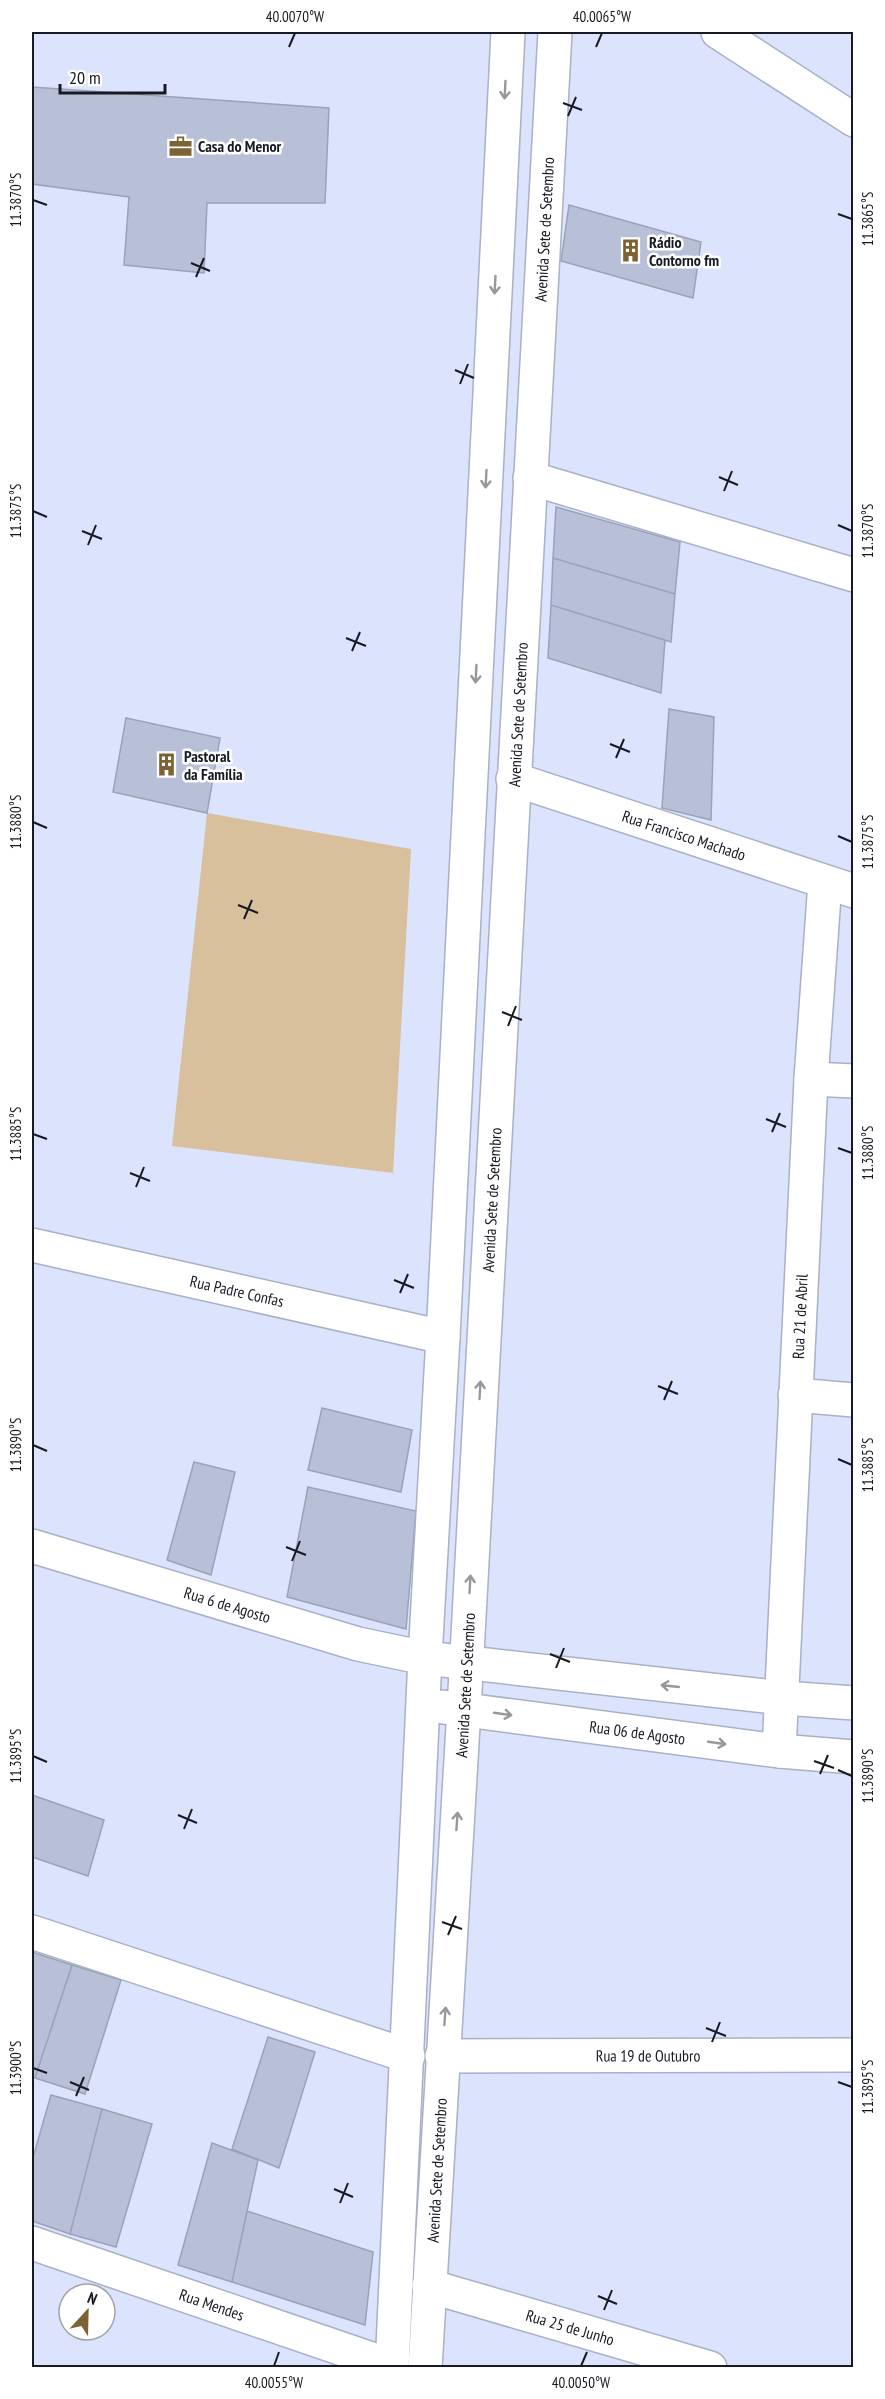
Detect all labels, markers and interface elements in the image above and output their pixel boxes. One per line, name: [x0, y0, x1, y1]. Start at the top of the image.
text: 40.0070°W: [266, 7, 324, 26]
text: 40.0065°W: [573, 7, 631, 26]
scale bar: [60, 57, 165, 95]
text: 20 m: [69, 66, 101, 89]
one-way arrow: [499, 79, 510, 99]
office icon: Casa do Menor: [167, 133, 193, 159]
place label: Casa do Menor: [198, 136, 282, 156]
street label: Avenida Sete de Setembro: [530, 156, 558, 302]
text: 11.3870°S: [6, 173, 25, 227]
text: 11.3865°S: [858, 192, 877, 246]
place label: Rádio Contorno fm: [649, 232, 719, 270]
building icon: Rádio Contorno fm: [618, 238, 644, 264]
one-way arrow: [490, 274, 501, 294]
one-way arrow: [480, 469, 491, 489]
text: 11.3875°S: [6, 484, 25, 538]
text: 11.3870°S: [858, 504, 877, 558]
street label: Avenida Sete de Setembro: [504, 642, 532, 788]
one-way arrow: [470, 664, 481, 684]
place label: Pastoral da Família: [184, 746, 243, 784]
building icon: Pastoral da Família: [153, 752, 179, 778]
text: 11.3880°S: [6, 795, 25, 849]
street label: Rua Francisco Machado: [620, 806, 748, 865]
text: 11.3875°S: [858, 815, 877, 869]
text: 11.3885°S: [6, 1107, 25, 1161]
text: 11.3880°S: [858, 1126, 877, 1180]
street label: Avenida Sete de Setembro: [478, 1127, 506, 1273]
street label: Rua Padre Confas: [188, 1271, 286, 1311]
street label: Rua 21 de Abril: [788, 1273, 812, 1359]
one-way arrow: [475, 1380, 486, 1400]
text: 11.3890°S: [6, 1418, 25, 1472]
text: 11.3885°S: [858, 1438, 877, 1492]
one-way arrow: [465, 1575, 476, 1595]
street label: Rua 6 de Agosto: [182, 1582, 273, 1627]
street label: Avenida Sete de Setembro: [451, 1612, 479, 1758]
one-way arrow: [660, 1680, 680, 1691]
one-way arrow: [492, 1709, 512, 1720]
street label: Rua 06 de Agosto: [588, 1716, 687, 1749]
text: 11.3895°S: [6, 1729, 25, 1783]
one-way arrow: [706, 1738, 726, 1749]
text: 11.3890°S: [858, 1749, 877, 1803]
one-way arrow: [452, 1811, 463, 1831]
one-way arrow: [439, 2006, 450, 2026]
text: 11.3900°S: [6, 2041, 25, 2095]
street label: Rua 19 de Outubro: [596, 2045, 700, 2066]
text: 11.3895°S: [858, 2060, 877, 2114]
street label: Avenida Sete de Setembro: [422, 2097, 451, 2243]
north arrow: [57, 2282, 117, 2342]
street label: Rua Mendes: [177, 2284, 247, 2325]
text: N: [85, 2287, 100, 2309]
street label: Rua 25 de Junho: [524, 2305, 617, 2350]
text: 40.0055°W: [245, 2373, 303, 2392]
text: 40.0050°W: [552, 2373, 610, 2392]

